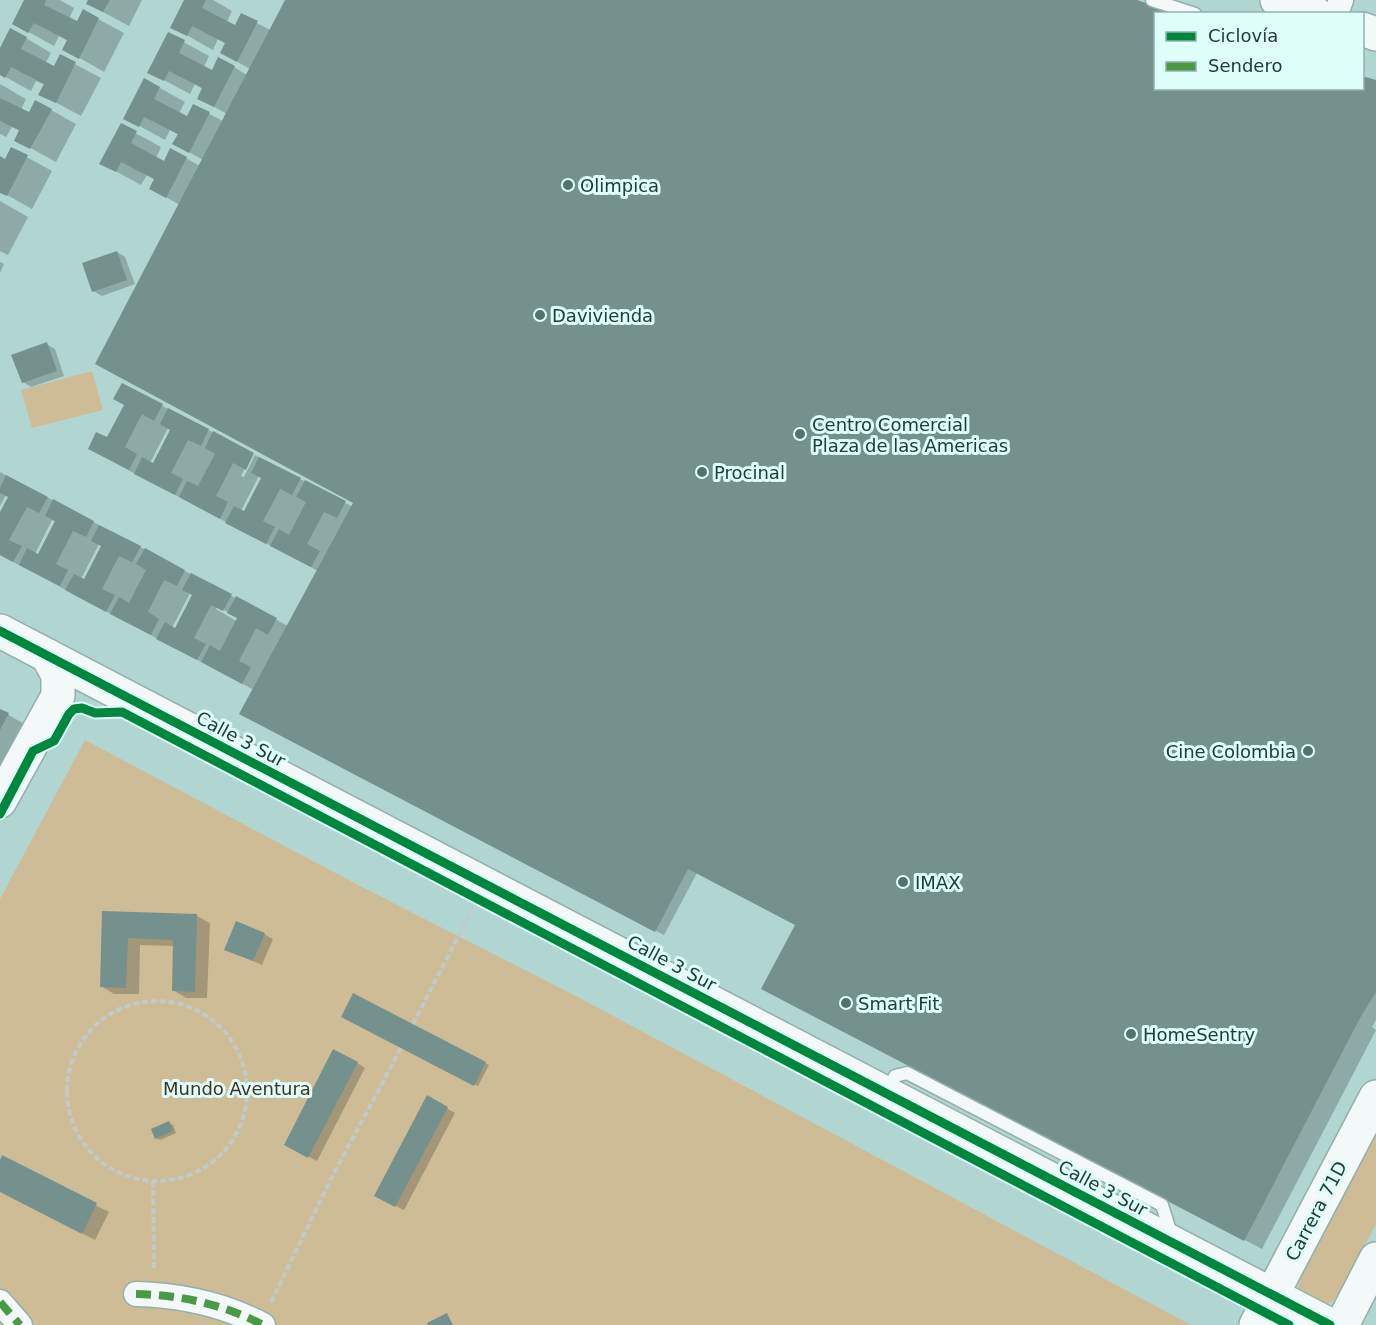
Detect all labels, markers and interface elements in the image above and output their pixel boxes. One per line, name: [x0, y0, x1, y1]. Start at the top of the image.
legend: [1154, 12, 1364, 90]
text: Ciclovía: [1208, 25, 1278, 46]
text: Sendero: [1208, 55, 1282, 76]
place label: Olimpica: [580, 175, 659, 196]
marker: Olimpica: [561, 178, 575, 192]
place label: Davivienda: [552, 305, 653, 326]
marker: Davivienda: [533, 308, 547, 322]
place label: Centro Comercial Plaza de las Americas: [812, 414, 1008, 456]
marker: Centro Comercial Plaza de las Americas: [793, 427, 807, 441]
place label: Procinal: [714, 462, 785, 483]
marker: Procinal: [695, 465, 709, 479]
street label: Calle 3 Sur: [193, 707, 290, 772]
place label: Cine Colombia: [1166, 741, 1296, 762]
marker: Cine Colombia: [1301, 744, 1315, 758]
place label: IMAX: [915, 872, 960, 893]
marker: IMAX: [896, 875, 910, 889]
street label: Calle 3 Sur: [624, 931, 721, 996]
place label: Smart Fit: [858, 993, 939, 1014]
marker: Smart Fit: [839, 996, 853, 1010]
place label: HomeSentry: [1143, 1024, 1256, 1045]
marker: HomeSentry: [1124, 1027, 1138, 1041]
park label: Mundo Aventura: [163, 1078, 311, 1099]
street label: Calle 3 Sur: [1055, 1156, 1152, 1221]
street label: Carrera 71D: [1281, 1158, 1351, 1264]

